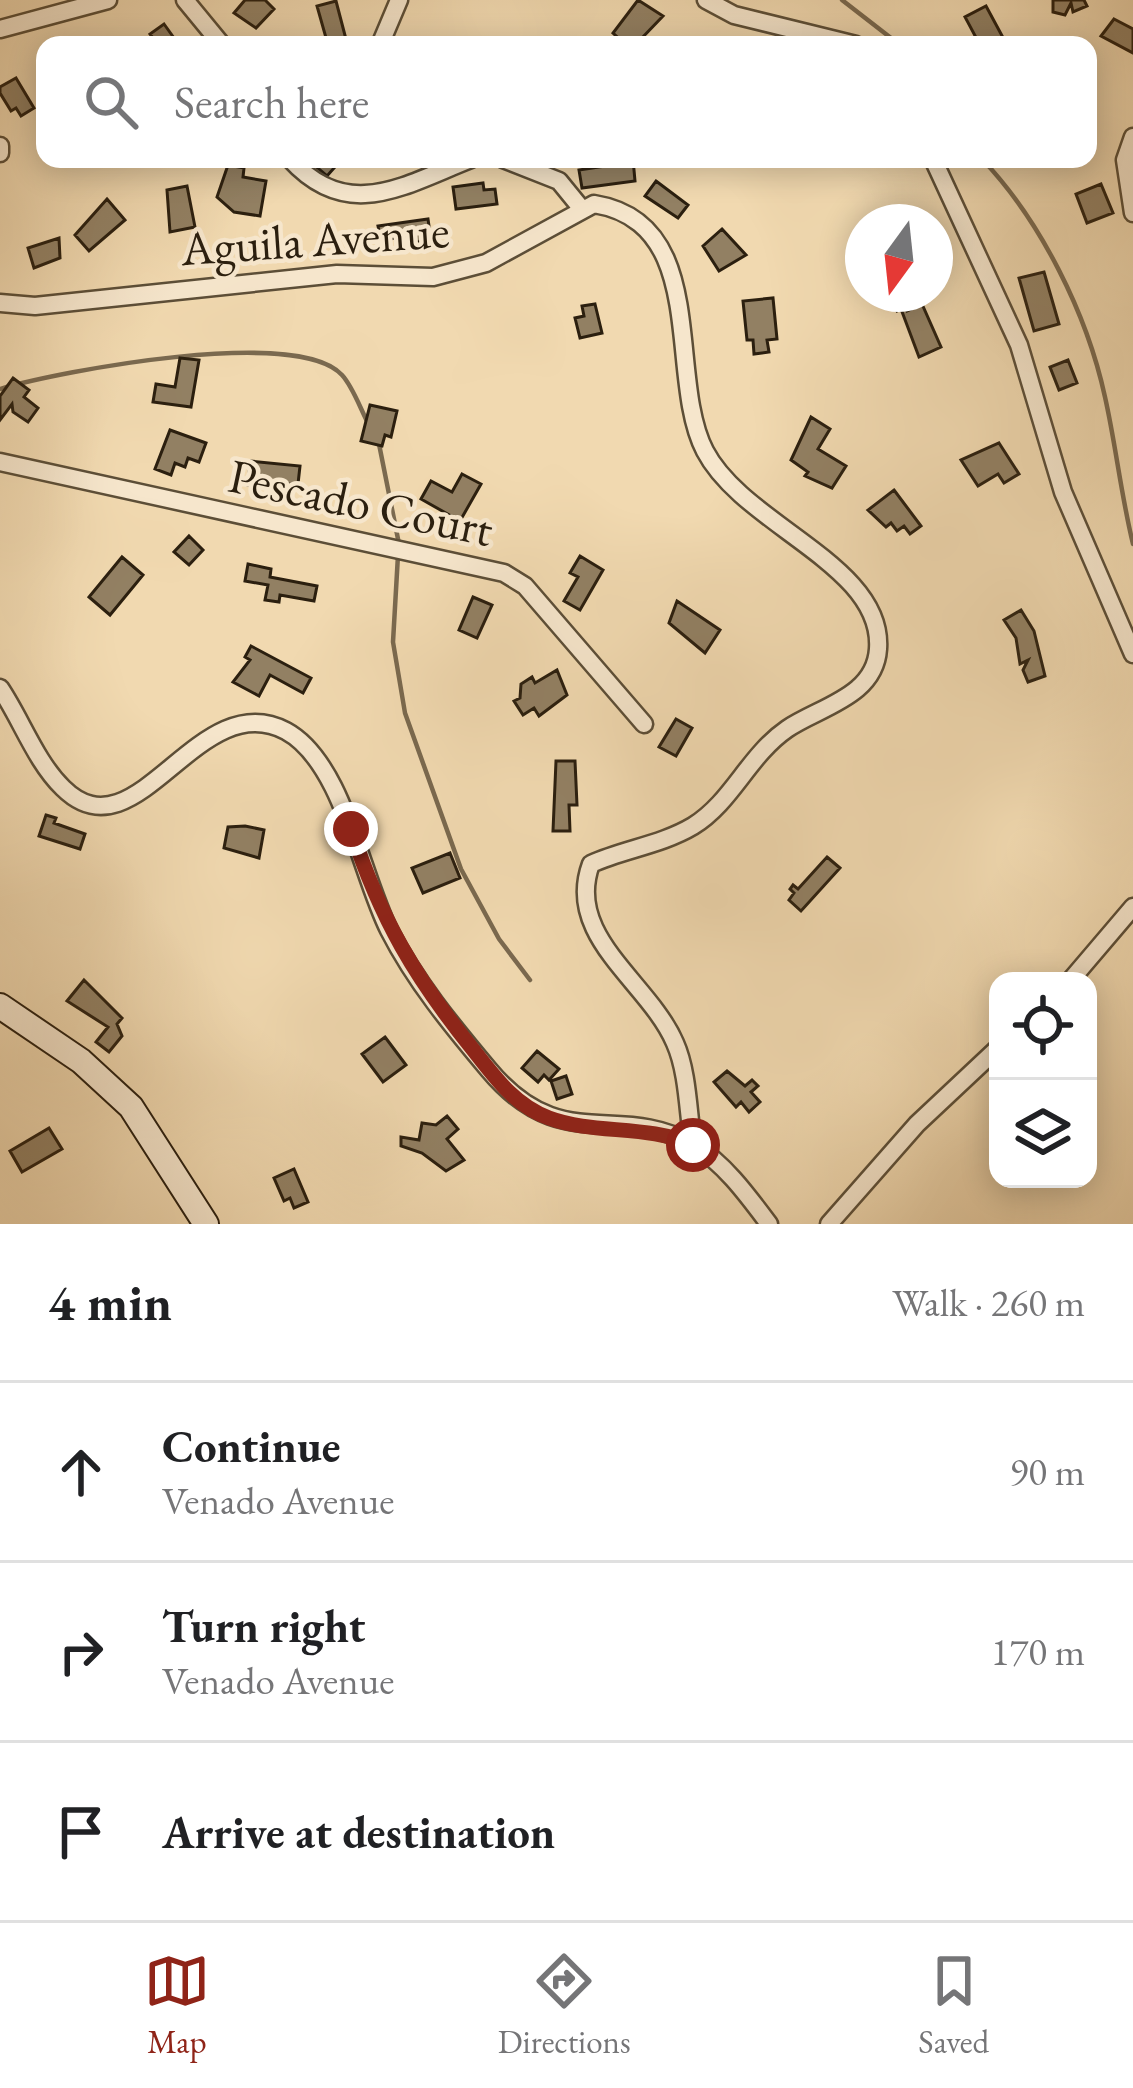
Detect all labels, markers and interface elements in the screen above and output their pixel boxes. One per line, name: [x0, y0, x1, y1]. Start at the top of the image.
search box: [36, 36, 1097, 168]
icon: search: [78, 69, 144, 135]
text: Search here: [174, 73, 369, 131]
street label: Aguila Avenue: [178, 199, 451, 279]
north arrow: [845, 204, 953, 312]
street label: Pescado Court: [223, 444, 499, 560]
route end: [324, 802, 378, 856]
map controls: [989, 972, 1097, 1188]
button: locate: [989, 972, 1097, 1080]
button: layers: [989, 1080, 1097, 1188]
route start: [666, 1118, 720, 1172]
text: 4 min: [48, 1269, 172, 1335]
text: Walk · 260 m: [892, 1277, 1085, 1328]
text: Continue: [162, 1417, 340, 1475]
icon: ahead: [48, 1439, 114, 1505]
text: 90 m: [1009, 1446, 1085, 1497]
text: Venado Avenue: [162, 1475, 394, 1526]
text: Turn right: [162, 1597, 365, 1655]
icon: right: [48, 1619, 114, 1685]
text: 170 m: [991, 1626, 1085, 1677]
text: Venado Avenue: [162, 1655, 394, 1706]
icon: arrive: [48, 1799, 114, 1865]
text: Arrive at destination: [162, 1803, 555, 1861]
tab: Map: [144, 1948, 210, 2063]
tab: Directions: [498, 1948, 631, 2063]
tab: Saved: [918, 1948, 989, 2063]

